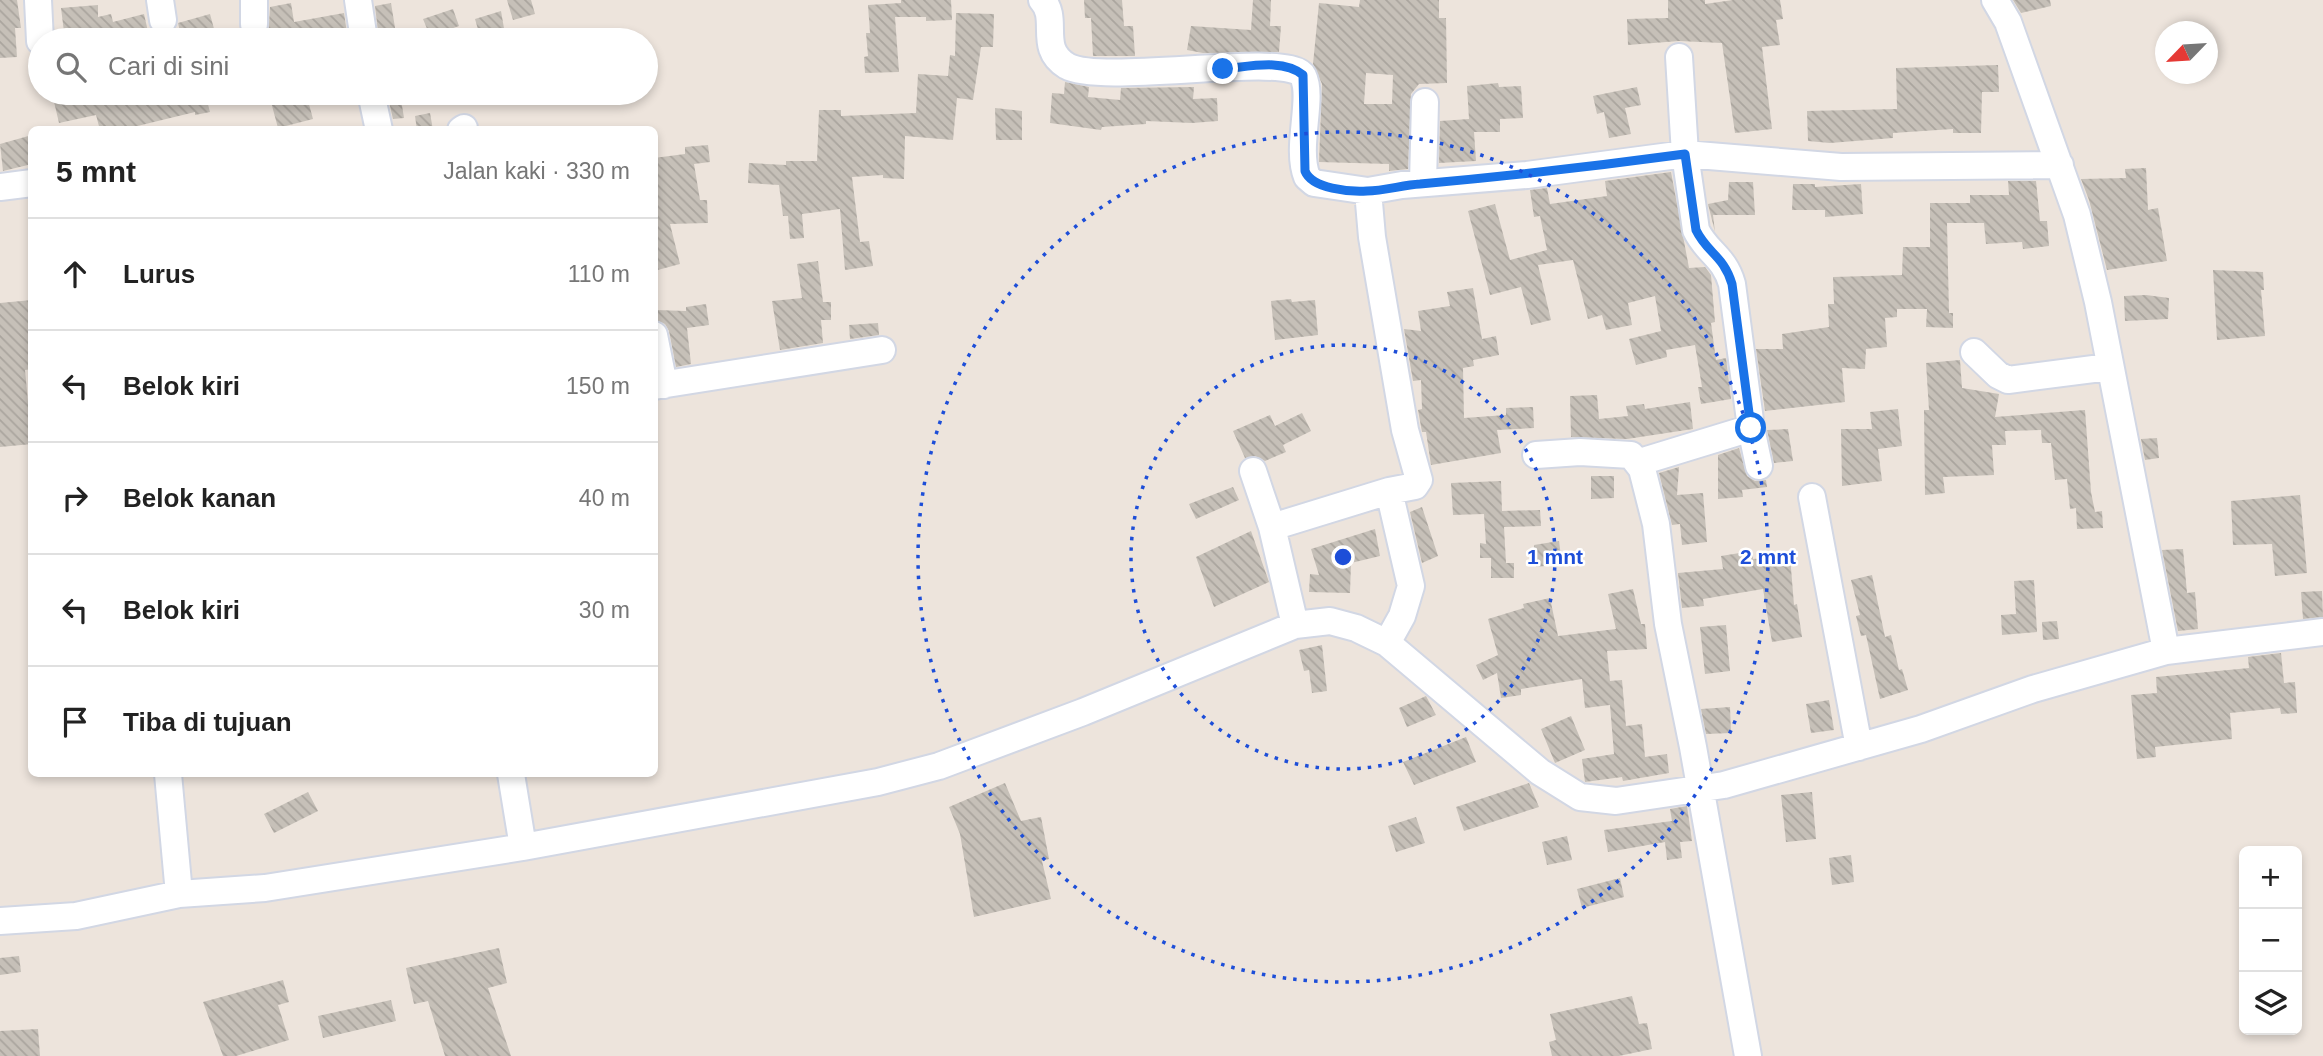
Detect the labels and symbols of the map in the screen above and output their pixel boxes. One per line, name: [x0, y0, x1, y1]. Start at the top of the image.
north arrow: [2155, 21, 2218, 84]
route end: [1207, 53, 1238, 84]
route start: [1735, 412, 1766, 443]
centre of rings: [1331, 545, 1355, 569]
text: 1 mnt: [1527, 545, 1583, 568]
text: 2 mnt: [1740, 545, 1796, 568]

